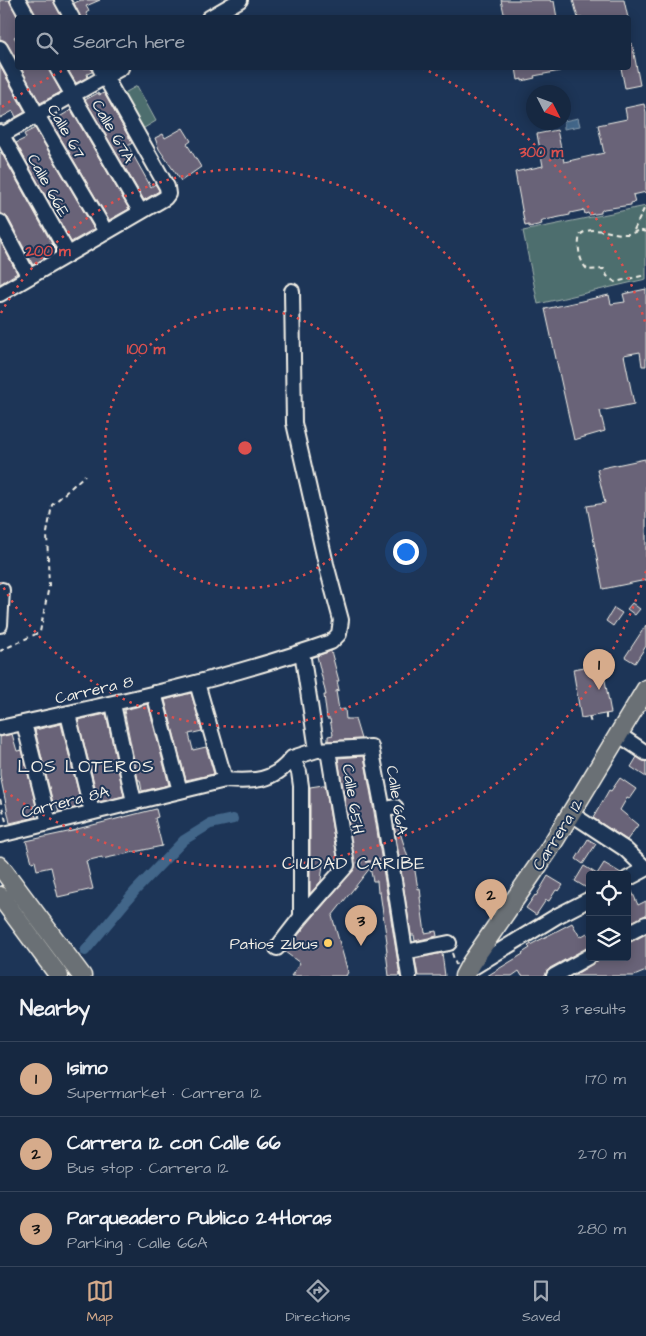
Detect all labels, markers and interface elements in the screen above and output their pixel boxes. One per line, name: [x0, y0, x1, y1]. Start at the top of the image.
search box: [15, 15, 631, 70]
icon: search: [33, 29, 61, 57]
text: Search here: [73, 29, 185, 56]
north arrow: [526, 85, 571, 130]
street label: Calle 67A: [86, 96, 140, 167]
street label: Calle 67: [42, 100, 91, 163]
text: 300 m: [518, 142, 563, 163]
street label: Calle 66E: [22, 150, 75, 221]
text: 200 m: [24, 241, 71, 262]
text: 100 m: [127, 339, 166, 360]
centre of rings: [236, 439, 254, 457]
your location: [393, 539, 419, 565]
pin: 1: [583, 649, 615, 690]
street label: Carrera 8: [53, 670, 135, 710]
district label: LOS LOTEROS: [17, 754, 155, 779]
street label: Calle 65H: [337, 763, 369, 836]
street label: Calle 66A: [381, 764, 413, 836]
street label: Carrera 8A: [19, 780, 111, 824]
street label: Carrera 12: [527, 795, 588, 874]
district label: CIUDAD CARIBE: [282, 851, 426, 876]
map controls: [586, 871, 631, 961]
button: locate: [586, 871, 631, 916]
pin: 2: [475, 879, 507, 920]
pin: 3: [345, 905, 377, 946]
button: layers: [586, 916, 631, 961]
place label: Patios Zbus: [230, 933, 318, 955]
marker: Patios Zbus: [322, 937, 334, 949]
text: Nearby: [20, 994, 90, 1023]
text: 3 results: [561, 998, 626, 1020]
text: Isimo: [67, 1055, 108, 1082]
text: 1: [35, 1068, 37, 1090]
text: 170 m: [585, 1068, 626, 1090]
text: Supermarket · Carrera 12: [67, 1082, 262, 1104]
text: Carrera 12 con Calle 66: [67, 1130, 281, 1157]
text: 2: [31, 1143, 41, 1165]
text: 270 m: [578, 1143, 626, 1165]
text: Bus stop · Carrera 12: [67, 1157, 229, 1179]
text: Parqueadero Publico 24Horas: [67, 1205, 332, 1232]
text: 3: [32, 1218, 40, 1240]
text: 280 m: [578, 1218, 626, 1240]
text: Parking · Calle 66A: [67, 1232, 208, 1254]
tab: Map: [86, 1277, 114, 1327]
tab: Directions: [285, 1277, 350, 1327]
tab: Saved: [522, 1277, 560, 1327]

